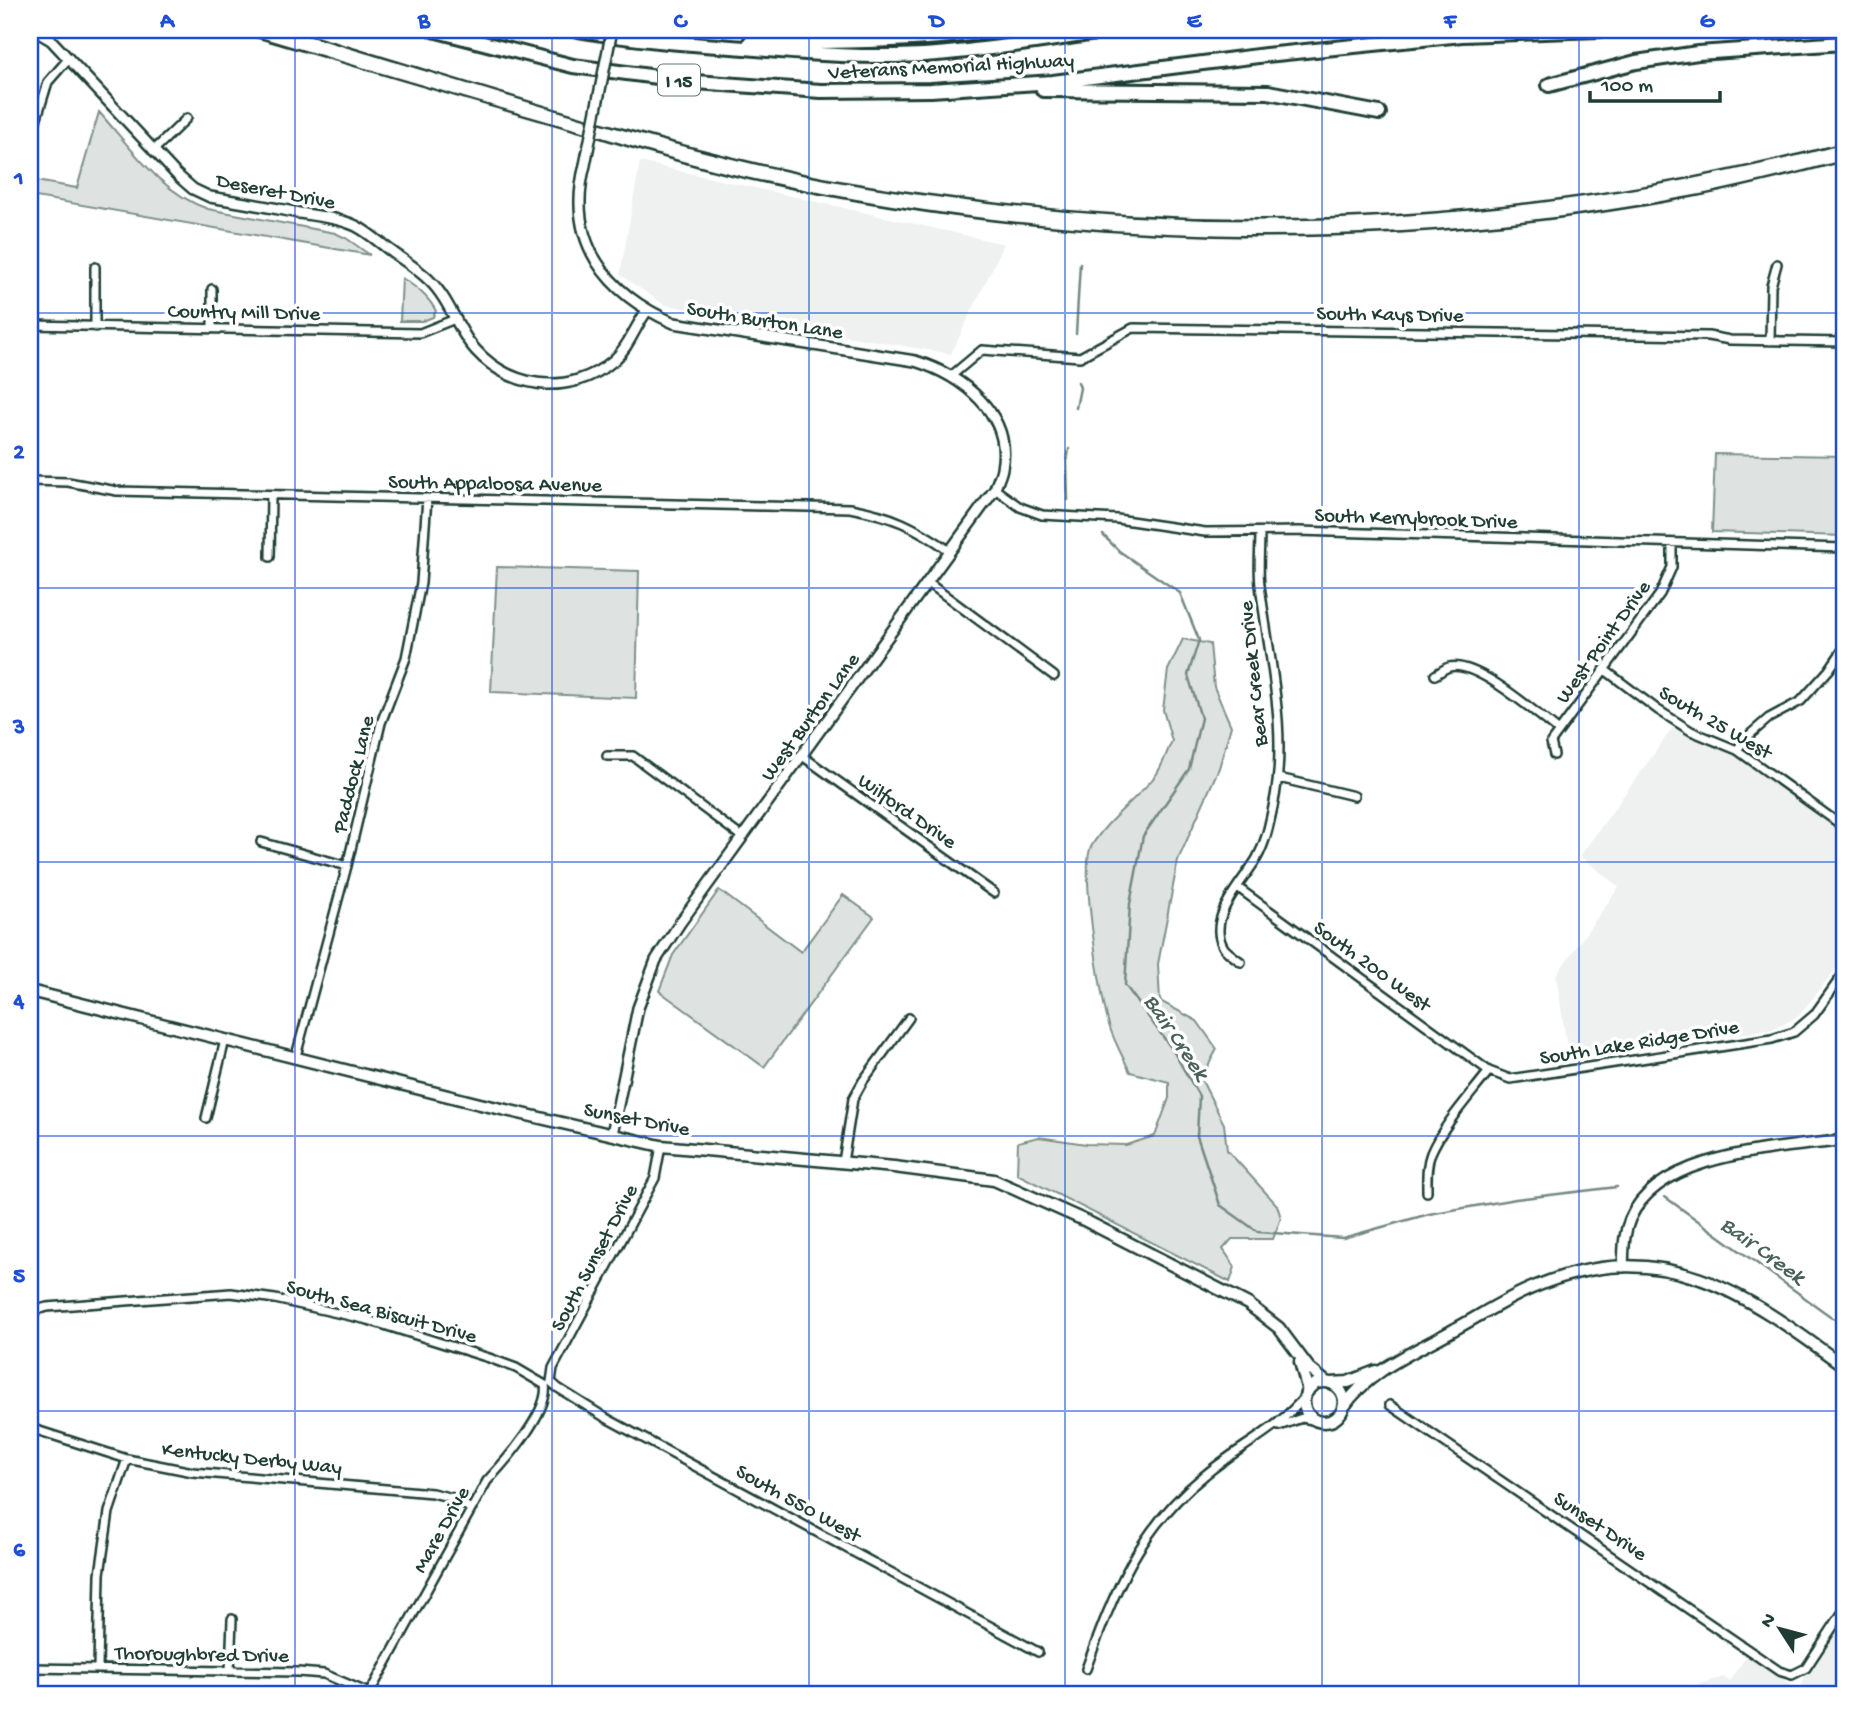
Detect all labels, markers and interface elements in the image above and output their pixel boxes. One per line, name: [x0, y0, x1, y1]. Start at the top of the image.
text: A: [159, 9, 175, 36]
text: B: [417, 9, 431, 36]
text: C: [674, 9, 689, 36]
text: D: [928, 9, 946, 36]
text: E: [1187, 9, 1203, 36]
text: F: [1443, 9, 1458, 36]
text: G: [1700, 9, 1716, 36]
street label: Veterans Memorial Highway: [827, 50, 1075, 87]
scale bar: [1590, 60, 1720, 104]
road number: I 15: [658, 64, 700, 96]
text: 100 m: [1600, 75, 1653, 100]
text: 1: [13, 166, 24, 193]
street label: Deseret Drive: [212, 169, 338, 217]
street label: South Burton Lane: [685, 298, 846, 347]
street label: Country Mill Drive: [167, 301, 322, 328]
street label: South Kays Drive: [1316, 303, 1465, 330]
text: 2: [13, 440, 25, 467]
street label: South Appaloosa Avenue: [388, 471, 603, 500]
street label: South Kerrybrook Drive: [1314, 504, 1519, 537]
street label: West Point Drive: [1552, 576, 1659, 710]
street label: Bear Creek Drive: [1235, 598, 1276, 749]
street label: West Burton Lane: [757, 648, 867, 787]
street label: South 25 West: [1653, 682, 1777, 768]
street label: Paddock Lane: [328, 712, 382, 837]
text: 3: [12, 715, 25, 742]
street label: Wilford Drive: [852, 770, 961, 857]
street label: South 200 West: [1307, 917, 1437, 1020]
text: 4: [13, 989, 25, 1016]
water label: Bair Creek: [1137, 990, 1215, 1088]
street label: South Lake Ridge Drive: [1538, 1016, 1742, 1073]
street label: Sunset Drive: [581, 1099, 693, 1144]
street label: South Sunset Drive: [547, 1180, 646, 1336]
water label: Bair Creek: [1714, 1212, 1812, 1293]
text: 5: [13, 1264, 25, 1291]
street label: South Sea Biscuit Drive: [283, 1276, 480, 1351]
street label: Kentucky Derby Way: [160, 1439, 343, 1482]
street label: South 550 West: [730, 1460, 866, 1551]
street label: Mare Drive: [409, 1482, 478, 1578]
street label: Sunset Drive: [1548, 1487, 1652, 1569]
text: 6: [13, 1538, 26, 1565]
north arrow: [1744, 1594, 1814, 1664]
text: N: [1756, 1609, 1782, 1633]
street label: Thoroughbred Drive: [114, 1642, 290, 1671]

